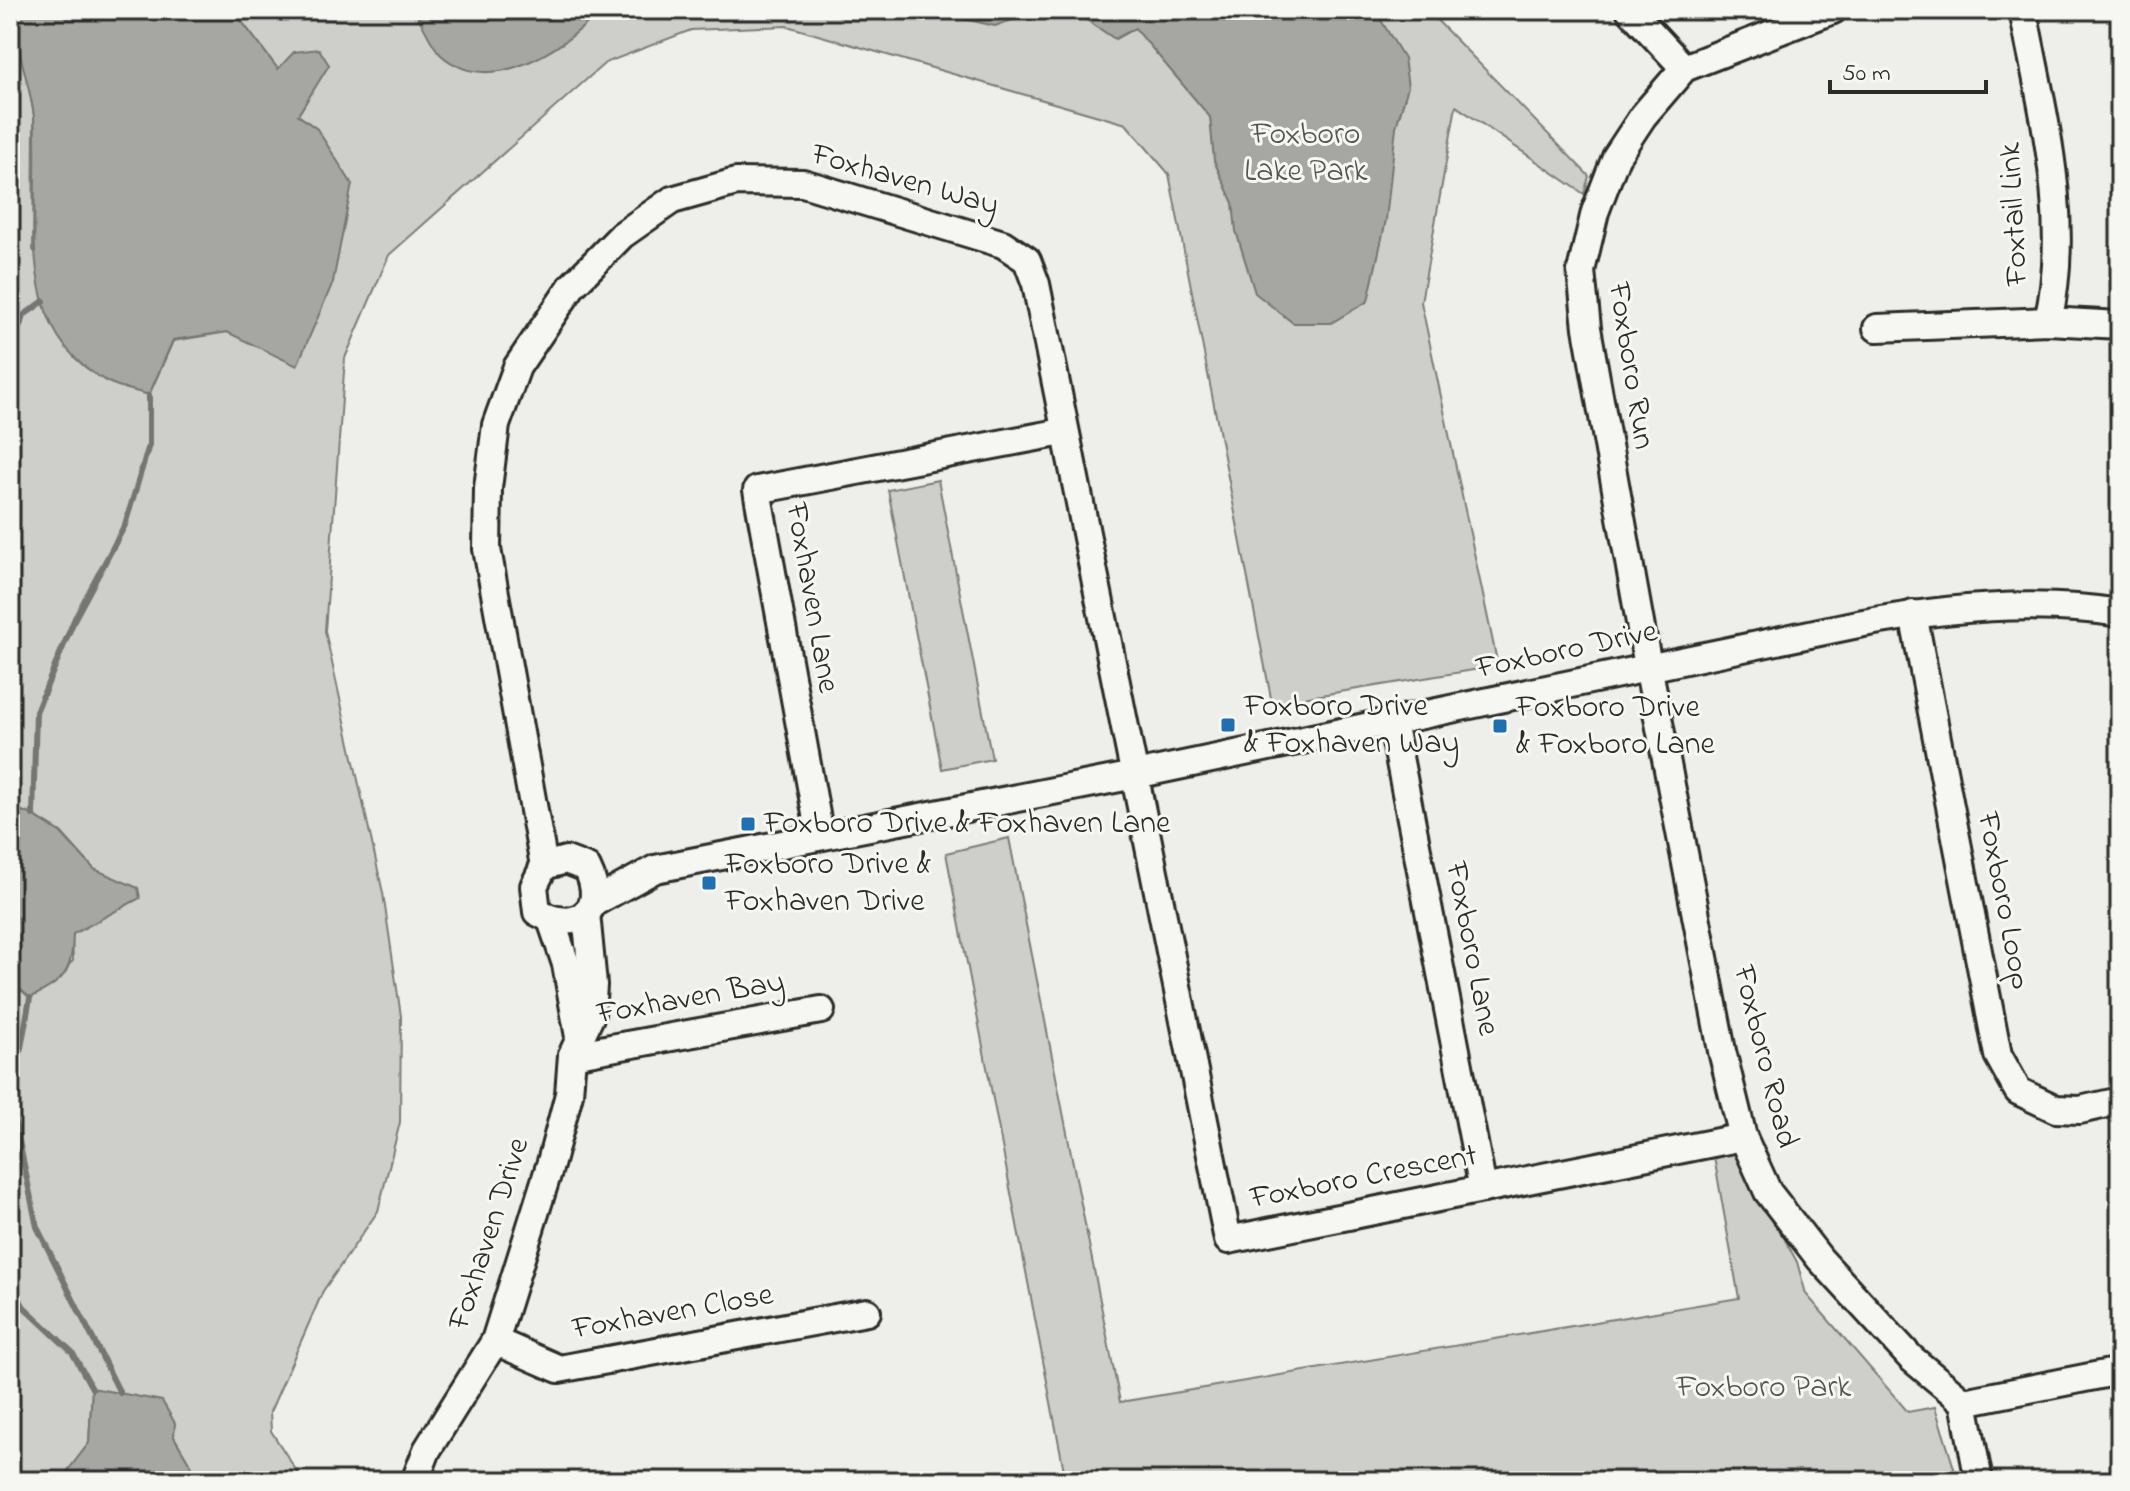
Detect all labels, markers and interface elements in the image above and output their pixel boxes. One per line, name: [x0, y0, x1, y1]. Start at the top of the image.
scale bar: [1830, 44, 1986, 94]
text: 50 m: [1842, 57, 1891, 92]
park label: Foxboro Lake Park: [1244, 112, 1369, 196]
street label: Foxhaven Way: [805, 132, 1004, 230]
street label: Foxtail Link: [1988, 140, 2042, 288]
street label: Foxboro Run: [1593, 278, 1666, 453]
street label: Foxhaven Lane: [771, 498, 851, 697]
street label: Foxboro Drive: [1471, 609, 1662, 693]
place label: Foxboro Drive & Foxhaven Way: [1243, 684, 1459, 768]
place label: Foxboro Drive & Foxboro Lane: [1515, 685, 1715, 769]
marker: Foxboro Drive & Foxhaven Way: [1219, 716, 1237, 734]
marker: Foxboro Drive & Foxboro Lane: [1491, 717, 1509, 735]
place label: Foxboro Drive & Foxhaven Lane: [763, 801, 1171, 848]
street label: Foxboro Loop: [1963, 807, 2043, 994]
marker: Foxboro Drive & Foxhaven Lane: [739, 815, 757, 833]
place label: Foxboro Drive & Foxhaven Drive: [724, 842, 932, 926]
street label: Foxboro Lane: [1431, 857, 1511, 1041]
marker: Foxboro Drive & Foxhaven Drive: [700, 874, 718, 892]
street label: Foxhaven Bay: [593, 959, 788, 1039]
street label: Foxboro Road: [1718, 960, 1809, 1153]
street label: Foxhaven Drive: [437, 1131, 543, 1337]
street label: Foxboro Crescent: [1246, 1133, 1482, 1223]
street label: Foxhaven Close: [568, 1272, 778, 1354]
park label: Foxboro Park: [1676, 1365, 1852, 1412]

